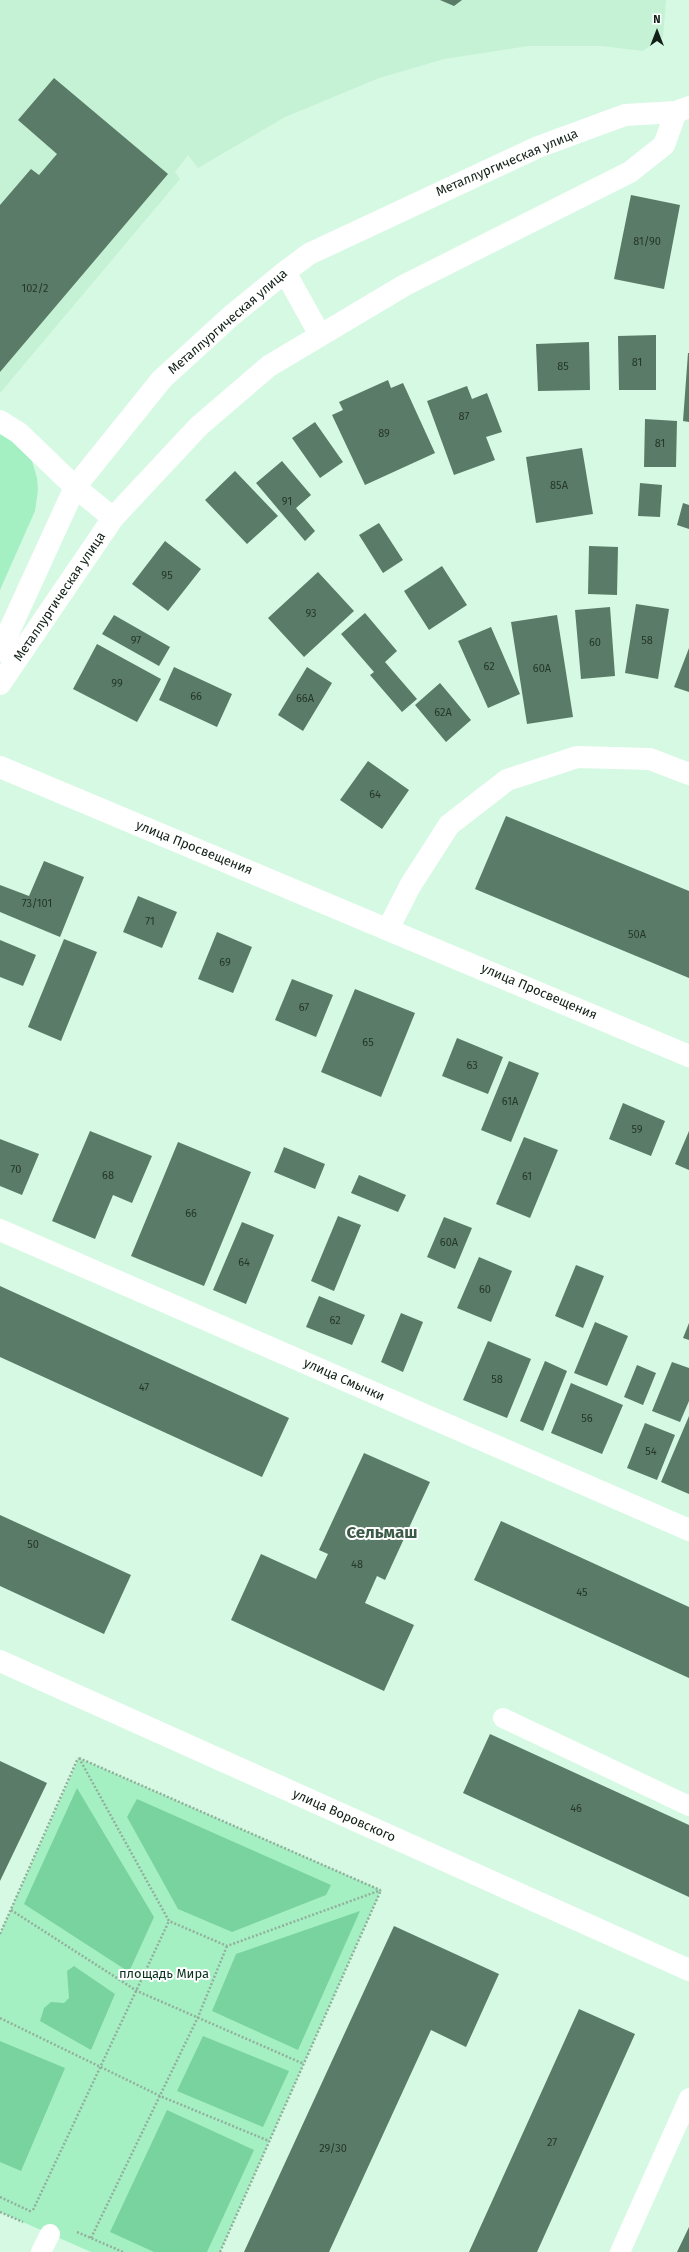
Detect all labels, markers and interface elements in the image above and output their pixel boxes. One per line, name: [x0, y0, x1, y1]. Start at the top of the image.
north arrow: [637, 12, 677, 52]
text: N: [653, 13, 661, 26]
street label: Металлургическая улица: [434, 126, 580, 200]
house number: 81/90: [633, 235, 661, 249]
street label: Металлургическая улица: [165, 266, 291, 378]
house number: 102/2: [22, 282, 48, 296]
house number: 81: [632, 356, 642, 370]
house number: 85: [557, 360, 569, 374]
house number: 87: [459, 410, 469, 424]
house number: 89: [378, 427, 390, 441]
house number: 81: [655, 437, 665, 451]
house number: 85А: [550, 479, 568, 493]
house number: 91: [282, 495, 292, 509]
street label: Металлургическая улица: [11, 529, 109, 665]
house number: 95: [161, 569, 173, 583]
house number: 93: [305, 607, 317, 621]
house number: 97: [131, 634, 141, 648]
house number: 58: [641, 634, 653, 648]
house number: 60: [589, 636, 601, 650]
house number: 62: [483, 660, 495, 674]
house number: 60А: [533, 662, 551, 676]
house number: 99: [111, 677, 123, 691]
house number: 66: [190, 690, 202, 704]
house number: 66А: [296, 692, 314, 706]
house number: 62А: [434, 706, 452, 720]
house number: 64: [369, 788, 381, 802]
street label: улица Просвещения: [133, 817, 255, 879]
house number: 73/101: [22, 897, 52, 911]
house number: 71: [145, 915, 155, 929]
house number: 50А: [628, 928, 646, 942]
house number: 69: [219, 956, 231, 970]
street label: улица Просвещения: [479, 961, 599, 1023]
house number: 67: [299, 1001, 309, 1015]
house number: 65: [362, 1036, 374, 1050]
house number: 63: [466, 1059, 478, 1073]
house number: 61А: [502, 1095, 518, 1109]
house number: 59: [631, 1123, 643, 1137]
house number: 70: [11, 1163, 21, 1177]
house number: 68: [102, 1169, 114, 1183]
house number: 61: [522, 1170, 532, 1184]
house number: 66: [185, 1207, 197, 1221]
house number: 60А: [440, 1236, 458, 1250]
house number: 64: [238, 1256, 250, 1270]
house number: 60: [479, 1283, 491, 1297]
house number: 62: [329, 1314, 341, 1328]
street label: улица Смычки: [301, 1355, 387, 1405]
house number: 58: [491, 1373, 503, 1387]
house number: 47: [139, 1381, 149, 1395]
house number: 56: [581, 1412, 593, 1426]
house number: 54: [645, 1445, 657, 1459]
district label: Сельмаш: [346, 1523, 418, 1543]
house number: 50: [27, 1538, 39, 1552]
house number: 48: [351, 1558, 363, 1572]
house number: 45: [576, 1586, 588, 1600]
street label: улица Воровского: [290, 1786, 398, 1846]
house number: 46: [570, 1802, 582, 1816]
park label: площадь Мира: [119, 1966, 209, 1982]
house number: 27: [547, 2136, 557, 2150]
house number: 29/30: [319, 2142, 347, 2156]

